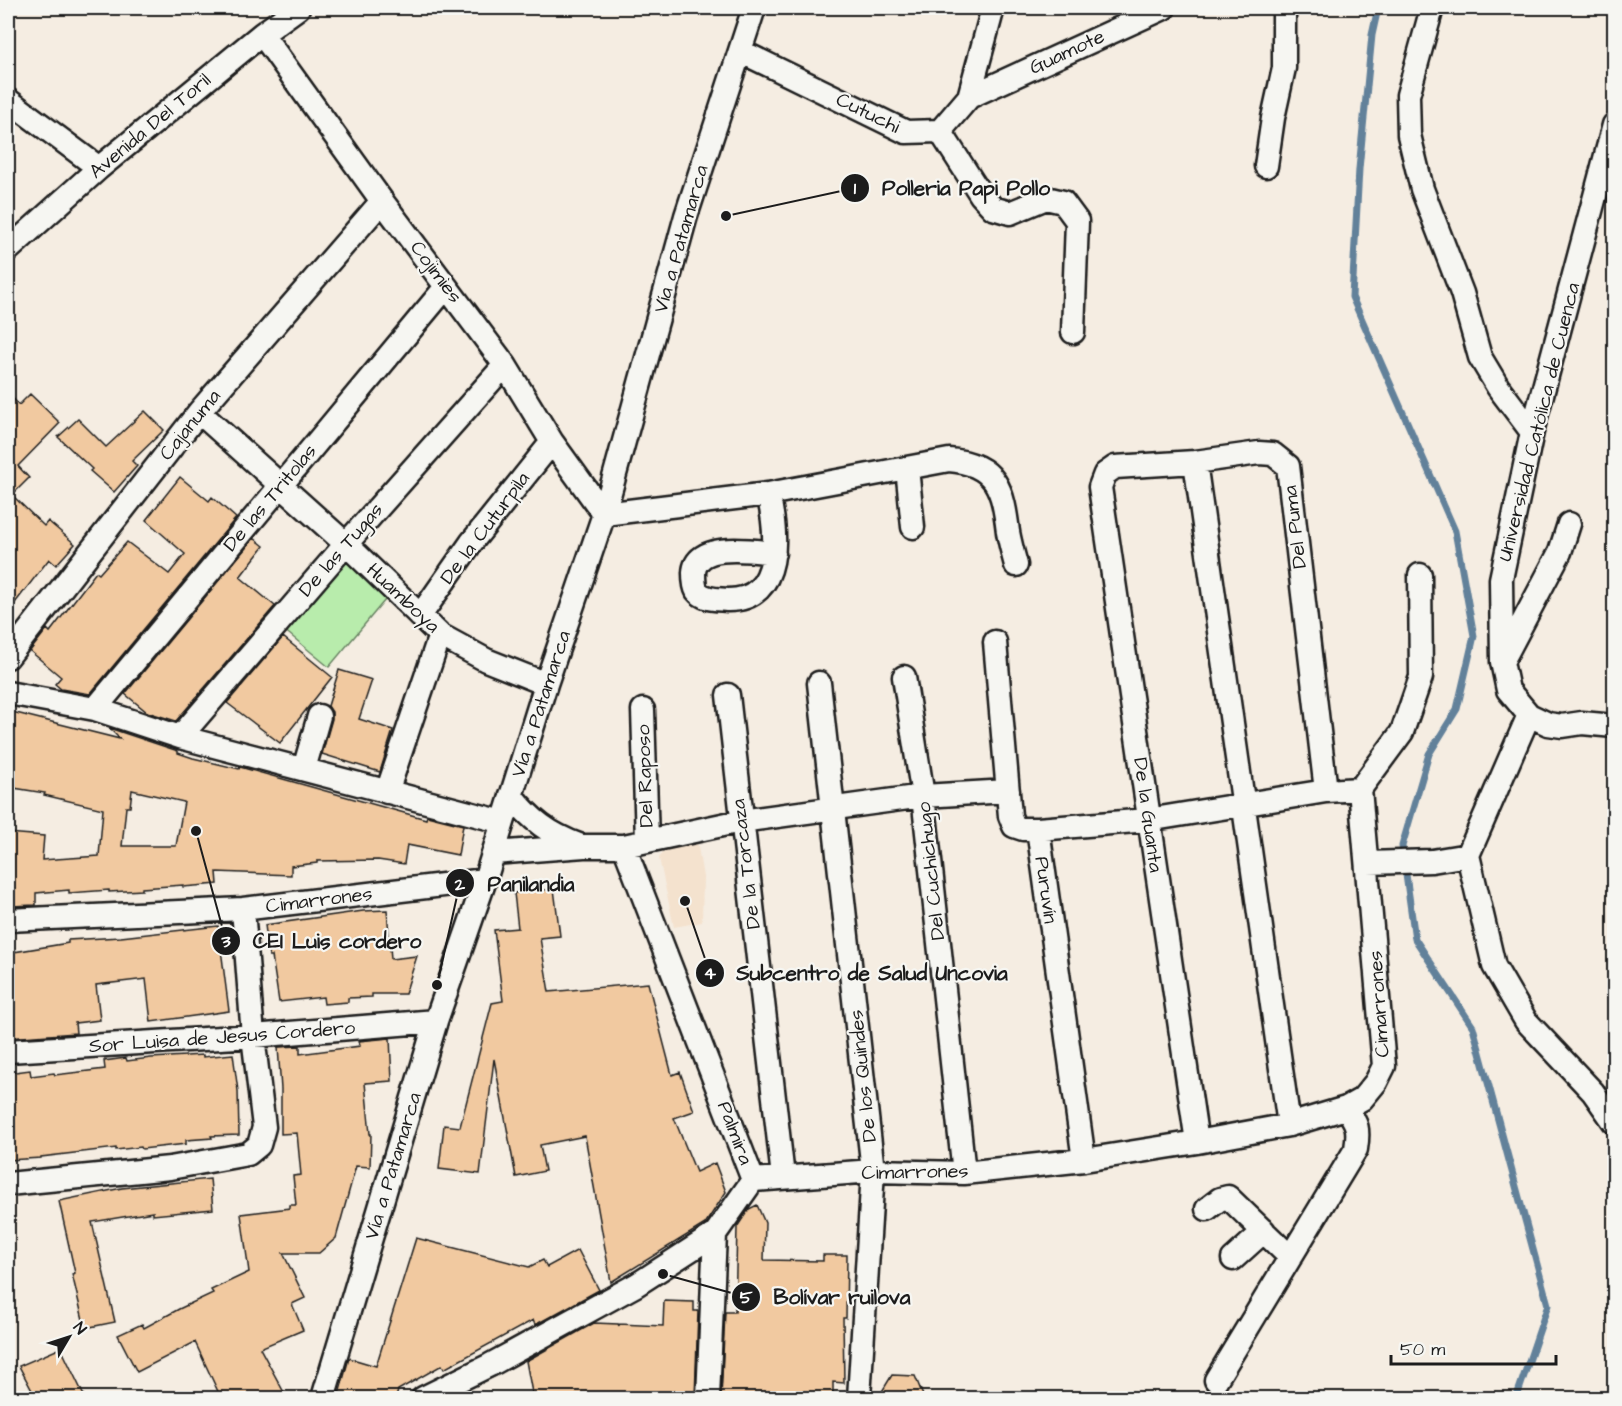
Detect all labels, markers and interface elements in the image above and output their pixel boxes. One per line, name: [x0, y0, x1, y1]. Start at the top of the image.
street label: Guamote: [1025, 22, 1109, 82]
street label: Avenida Del Toril: [83, 67, 217, 185]
street label: Cutuchi: [831, 85, 905, 141]
street label: Vía a Patamarca: [646, 162, 716, 316]
callout: Polleria Papi Pollo: [840, 168, 1062, 207]
text: Polleria Papi Pollo: [882, 174, 1050, 204]
text: 1: [854, 176, 857, 201]
street label: Cojimìes: [403, 235, 469, 309]
street label: Universidad Católica de Cuenca: [1491, 280, 1587, 564]
street label: Cajanuma: [153, 384, 227, 466]
street label: De las Tritolas: [217, 438, 323, 558]
street label: De la Cuturpila: [433, 466, 537, 590]
street label: Del Puma: [1276, 484, 1314, 570]
street label: De las Tugas: [292, 497, 390, 604]
street label: Huamboya: [359, 557, 446, 640]
street label: Vía a Patamarca: [504, 627, 578, 781]
street label: Del Raposo: [629, 724, 661, 828]
street label: De la Guanta: [1126, 756, 1170, 874]
street label: De la Torcaza: [724, 797, 768, 931]
street label: Del Cuchichugo: [910, 800, 953, 942]
street label: Puruvín: [1027, 855, 1065, 925]
callout: Panilandia: [445, 864, 586, 903]
text: Panilandia: [488, 870, 575, 899]
text: 2: [454, 872, 466, 897]
street label: Cimarrones: [264, 880, 374, 920]
callout: CEI Luis cordero: [211, 921, 433, 960]
text: CEI Luis cordero: [253, 927, 421, 956]
text: 3: [220, 929, 231, 954]
street label: Cimarrones: [1361, 950, 1397, 1058]
callout: Subcentro de Salud Uncovia: [695, 953, 1020, 992]
text: Subcentro de Salud Uncovia: [735, 959, 1008, 988]
text: 4: [704, 961, 717, 986]
street label: De los Quindes: [842, 1009, 884, 1143]
street label: Sor Luisa de Jesus Cordero: [88, 1014, 356, 1060]
street label: Vía a Patamarca: [357, 1089, 429, 1243]
street label: Palmira: [710, 1097, 760, 1169]
street label: Cimarrones: [861, 1157, 969, 1187]
callout: Bolívar ruilova: [731, 1277, 922, 1316]
text: Bolívar ruilova: [774, 1283, 911, 1312]
text: 5: [740, 1285, 753, 1310]
north arrow: [39, 1307, 99, 1367]
text: N: [68, 1317, 92, 1339]
scale bar: [1391, 1328, 1556, 1366]
text: 50 m: [1400, 1337, 1445, 1362]

